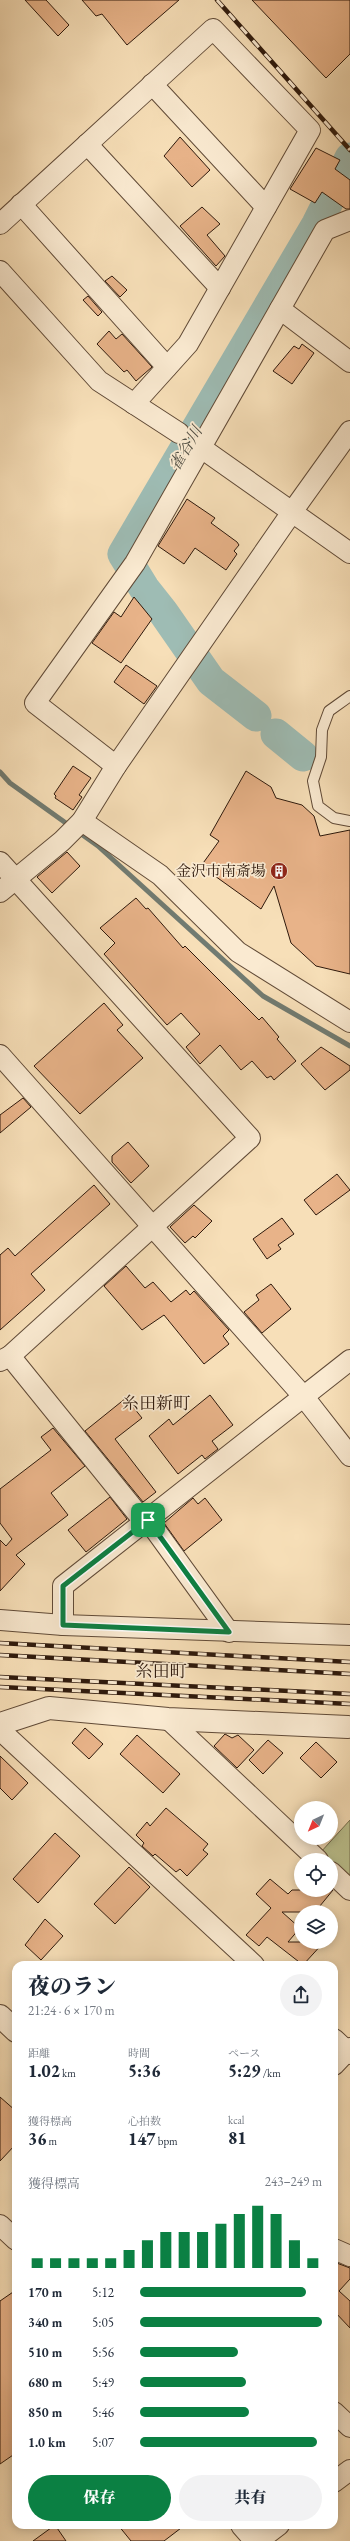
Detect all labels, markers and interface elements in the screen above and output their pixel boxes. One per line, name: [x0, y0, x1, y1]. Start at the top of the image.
water label: 雀谷川: [164, 421, 208, 474]
place label: 金沢市南斎場: [176, 861, 266, 880]
building icon: 金沢市南斎場: [269, 861, 289, 881]
district label: 糸田新町: [122, 1392, 190, 1414]
pin: [131, 1503, 165, 1537]
icon: arrive: [137, 1509, 159, 1531]
district label: 糸田町: [136, 1660, 187, 1682]
north arrow: [294, 1801, 338, 1845]
map controls: [294, 1801, 338, 1949]
button: locate: [294, 1853, 338, 1897]
button: layers: [294, 1905, 338, 1949]
text: 夜のラン: [28, 1972, 116, 2001]
button: share: [280, 1974, 322, 2016]
text: 21:24 · 6 × 170 m: [28, 2002, 115, 2019]
text: 距離: [28, 2046, 50, 2060]
text: 時間: [128, 2046, 150, 2060]
text: ペース: [228, 2046, 260, 2060]
text: 1.02: [28, 2060, 60, 2082]
text: 5:36: [128, 2060, 160, 2082]
text: 5:29: [228, 2060, 260, 2082]
text: km: [60, 2066, 76, 2080]
text: /km: [260, 2066, 281, 2080]
text: kcal: [228, 2113, 245, 2127]
text: 獲得標高: [28, 2114, 72, 2128]
text: 心拍数: [128, 2114, 161, 2128]
text: 81: [228, 2127, 246, 2149]
text: 36: [28, 2128, 46, 2150]
text: 147: [128, 2128, 156, 2150]
text: m: [46, 2134, 57, 2148]
text: bpm: [156, 2134, 178, 2148]
text: 243–249 m: [265, 2173, 322, 2190]
text: 獲得標高: [28, 2175, 80, 2192]
text: 170 m: [28, 2284, 62, 2301]
text: 5:12: [92, 2284, 114, 2301]
text: 340 m: [28, 2314, 62, 2331]
text: 5:05: [92, 2314, 114, 2331]
text: 510 m: [28, 2344, 62, 2361]
text: 5:56: [92, 2344, 114, 2361]
text: 680 m: [28, 2374, 62, 2391]
text: 5:49: [92, 2374, 114, 2391]
text: 850 m: [28, 2404, 62, 2421]
text: 5:46: [92, 2404, 114, 2421]
text: 1.0 km: [28, 2434, 66, 2451]
text: 5:07: [92, 2434, 114, 2451]
button: 保存: [28, 2475, 171, 2521]
button: 共有: [179, 2475, 322, 2521]

